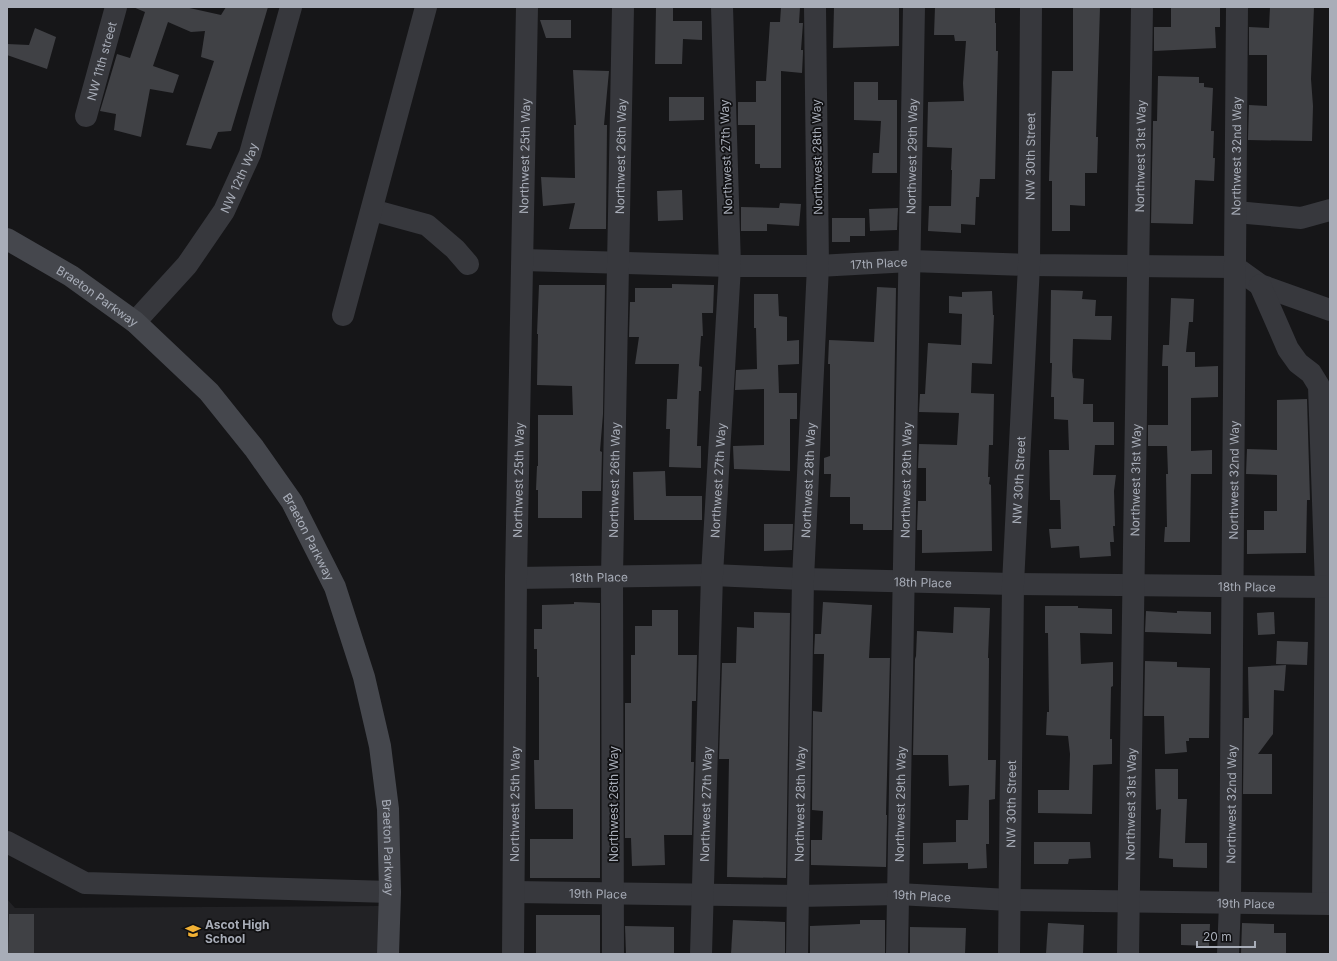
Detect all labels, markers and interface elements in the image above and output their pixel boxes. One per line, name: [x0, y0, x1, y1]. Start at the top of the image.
street label: NW 11th street: [83, 20, 119, 102]
street label: Northwest 32nd Way: [1228, 96, 1244, 216]
street label: Northwest 25th Way: [516, 98, 533, 214]
street label: Northwest 26th Way: [611, 98, 629, 214]
street label: Northwest 29th Way: [903, 98, 920, 214]
street label: Northwest 27th Way: [716, 99, 736, 215]
street label: Northwest 28th Way: [808, 99, 826, 215]
street label: Northwest 31st Way: [1131, 99, 1148, 213]
street label: NW 30th Street: [1022, 112, 1038, 200]
street label: NW 12th Way: [217, 141, 260, 215]
street label: 17th Place: [850, 254, 908, 272]
street label: Braeton Parkway: [54, 262, 142, 330]
street label: Northwest 32nd Way: [1225, 420, 1241, 540]
street label: Northwest 25th Way: [509, 422, 527, 538]
street label: Northwest 26th Way: [605, 422, 622, 538]
street label: Northwest 27th Way: [707, 422, 728, 538]
street label: Northwest 28th Way: [797, 422, 818, 538]
street label: Northwest 29th Way: [897, 422, 914, 538]
street label: Northwest 31st Way: [1127, 423, 1143, 537]
street label: NW 30th Street: [1009, 436, 1028, 524]
street label: Braeton Parkway: [280, 490, 338, 583]
street label: 18th Place: [570, 569, 628, 585]
street label: 18th Place: [894, 574, 952, 590]
street label: 18th Place: [1218, 578, 1276, 594]
street label: Northwest 32nd Way: [1223, 744, 1239, 864]
street label: Northwest 25th Way: [506, 746, 522, 862]
street label: Northwest 26th Way: [606, 746, 621, 862]
street label: Northwest 27th Way: [696, 746, 715, 862]
street label: Northwest 28th Way: [791, 746, 808, 862]
street label: Northwest 29th Way: [891, 746, 908, 862]
street label: Northwest 31st Way: [1122, 747, 1139, 861]
street label: NW 30th Street: [1003, 760, 1019, 848]
street label: Braeton Parkway: [379, 798, 398, 896]
street label: 19th Place: [569, 885, 627, 901]
street label: 19th Place: [893, 886, 951, 904]
street label: 19th Place: [1217, 895, 1275, 911]
place label: Ascot High School: [205, 917, 269, 946]
school or university icon: Ascot High School: [184, 922, 202, 940]
scale bar: [1197, 923, 1255, 949]
text: 20 m: [1203, 929, 1232, 944]

